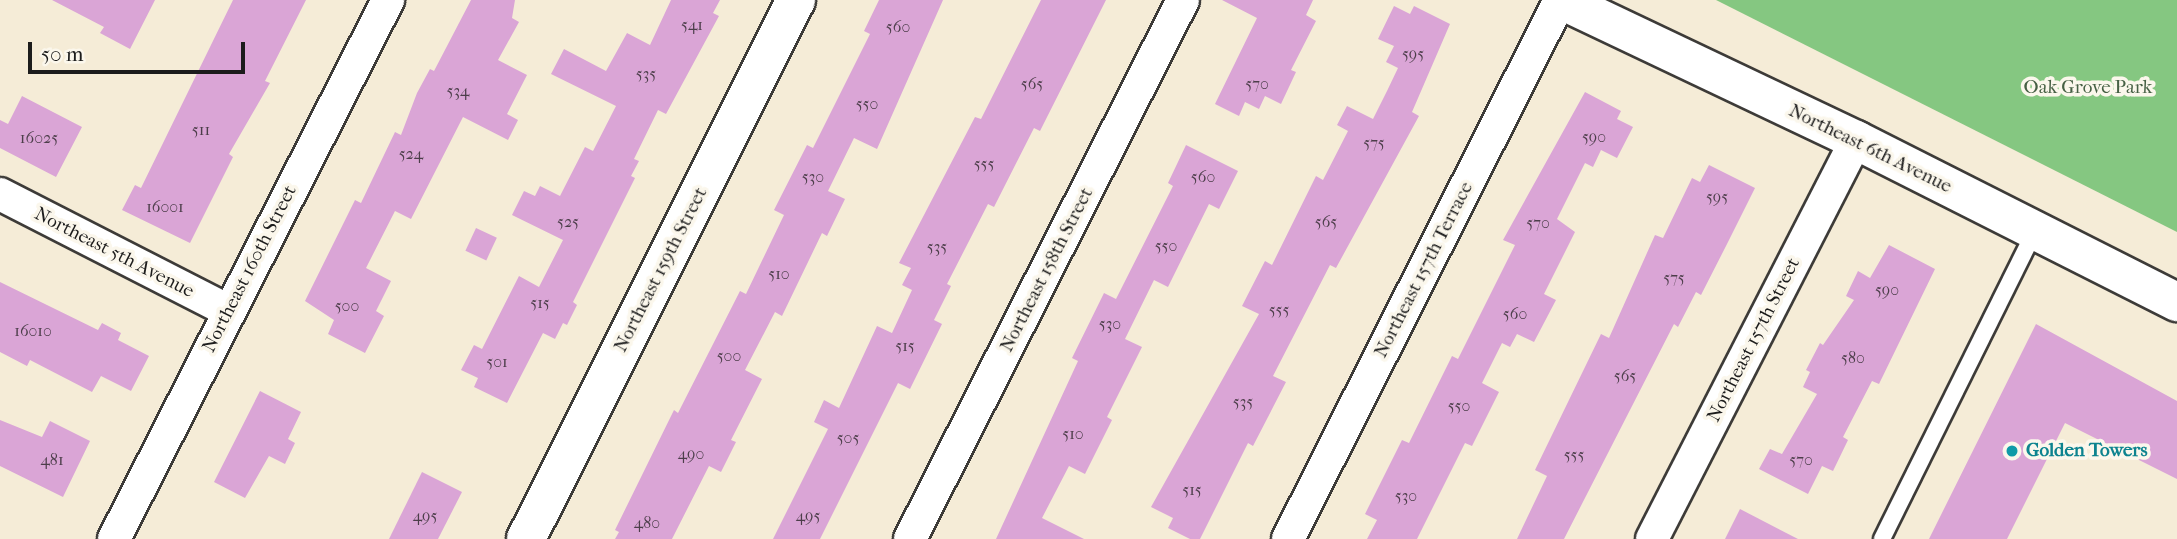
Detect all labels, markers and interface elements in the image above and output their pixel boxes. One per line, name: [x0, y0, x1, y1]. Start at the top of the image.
house number: 541: [681, 15, 703, 35]
house number: 560: [886, 17, 910, 37]
scale bar: [32, 28, 248, 72]
text: 50 m: [41, 42, 84, 66]
house number: 595: [1402, 44, 1424, 64]
house number: 535: [636, 64, 656, 84]
house number: 565: [1021, 74, 1043, 94]
house number: 570: [1245, 74, 1269, 94]
park label: Oak Grove Park: [2024, 77, 2152, 99]
house number: 534: [447, 81, 469, 101]
house number: 550: [856, 94, 878, 114]
street label: Northeast 6th Avenue: [1785, 100, 1955, 198]
house number: 511: [192, 120, 210, 140]
house number: 590: [1582, 127, 1606, 147]
house number: 16025: [20, 128, 58, 148]
house number: 575: [1363, 133, 1385, 153]
house number: 524: [399, 144, 423, 164]
house number: 555: [974, 154, 994, 174]
house number: 530: [802, 167, 824, 187]
house number: 560: [1191, 167, 1215, 187]
street label: Northeast 157th Terrace: [1370, 178, 1478, 362]
street label: Northeast 160th Street: [198, 182, 302, 356]
street label: Northeast 159th Street: [610, 184, 712, 356]
street label: Northeast 158th Street: [996, 184, 1098, 356]
house number: 595: [1706, 187, 1728, 207]
house number: 16001: [146, 197, 184, 217]
street label: Northeast 5th Avenue: [30, 203, 198, 303]
house number: 525: [557, 212, 579, 232]
house number: 565: [1315, 212, 1337, 232]
house number: 570: [1526, 213, 1550, 233]
house number: 550: [1155, 236, 1177, 256]
house number: 535: [927, 237, 947, 257]
street label: Northeast 157th Street: [1703, 254, 1805, 426]
house number: 510: [768, 264, 790, 284]
house number: 575: [1663, 268, 1685, 288]
house number: 590: [1875, 280, 1899, 300]
house number: 515: [530, 293, 550, 313]
house number: 500: [335, 296, 359, 316]
house number: 555: [1269, 300, 1289, 320]
house number: 560: [1503, 304, 1527, 324]
house number: 530: [1099, 314, 1121, 334]
house number: 16010: [14, 321, 52, 341]
house number: 515: [895, 336, 915, 356]
house number: 500: [717, 346, 741, 366]
house number: 580: [1841, 348, 1865, 368]
house number: 501: [486, 352, 508, 372]
house number: 565: [1614, 366, 1636, 386]
house number: 535: [1233, 392, 1253, 412]
house number: 550: [1448, 396, 1470, 416]
house number: 510: [1062, 424, 1084, 444]
house number: 505: [837, 428, 859, 448]
place label: Golden Towers: [2026, 440, 2147, 462]
marker: Golden Towers: [2004, 443, 2020, 459]
house number: 490: [678, 444, 704, 464]
house number: 555: [1564, 445, 1584, 465]
house number: 481: [40, 450, 64, 470]
house number: 570: [1789, 450, 1813, 470]
house number: 515: [1182, 480, 1202, 500]
house number: 530: [1395, 486, 1417, 506]
house number: 495: [413, 506, 437, 526]
house number: 495: [796, 506, 820, 526]
house number: 480: [634, 513, 660, 533]

